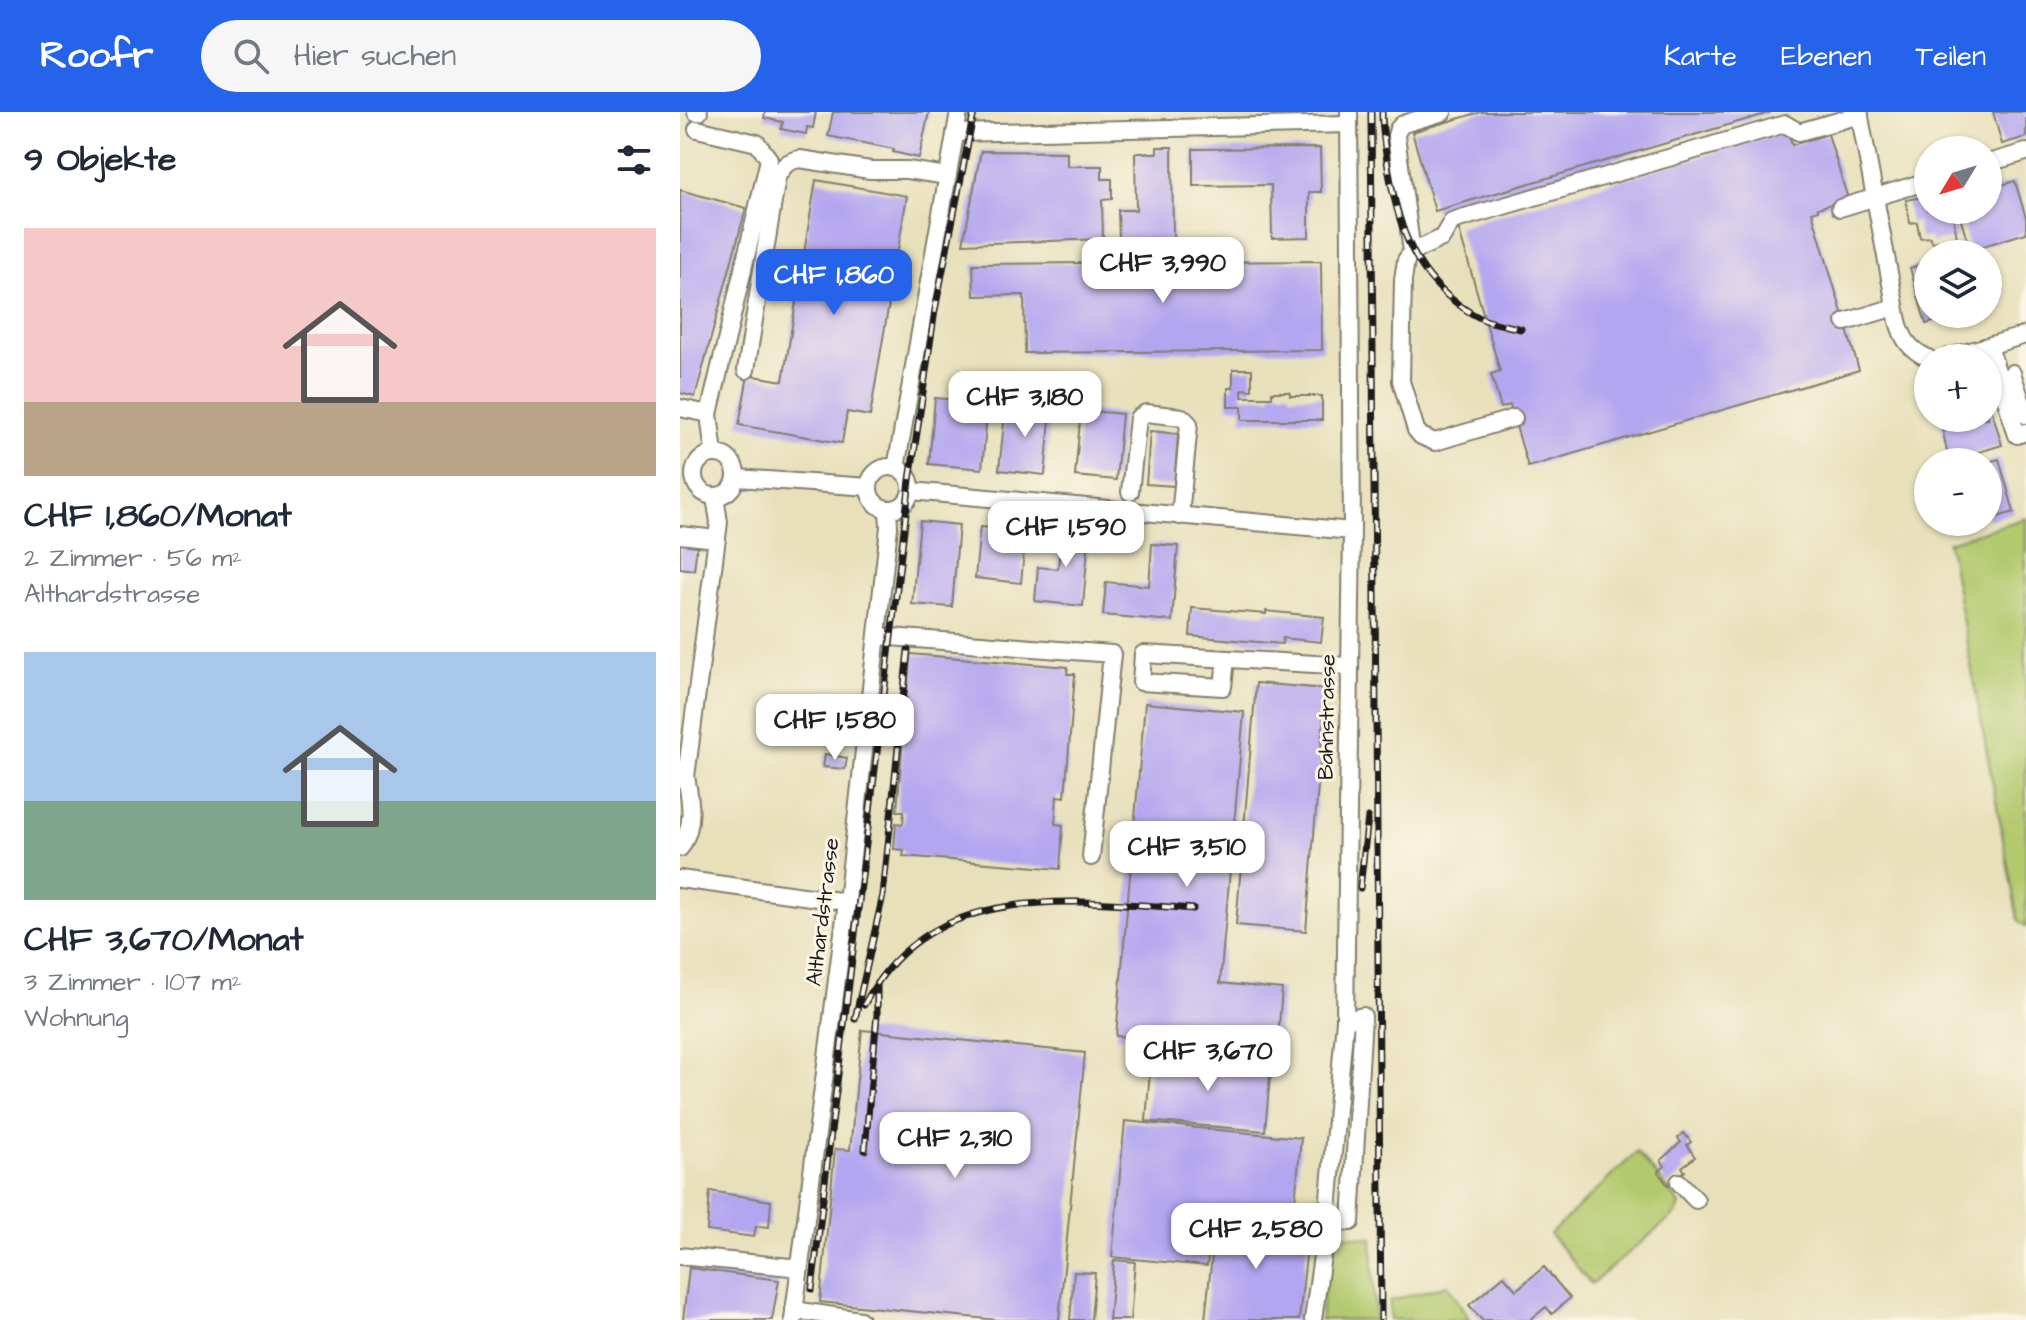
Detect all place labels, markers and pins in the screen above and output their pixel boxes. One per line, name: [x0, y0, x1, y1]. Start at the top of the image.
pin: CHF 3,990: [1071, 237, 1255, 305]
pin: CHF 1,860: [742, 249, 926, 317]
pin: CHF 3,180: [933, 371, 1117, 439]
pin: CHF 1,590: [974, 501, 1158, 569]
pin: CHF 1,580: [743, 694, 927, 762]
pin: CHF 3,510: [1095, 821, 1279, 889]
pin: CHF 3,670: [1116, 1025, 1300, 1093]
pin: CHF 2,310: [863, 1112, 1047, 1180]
pin: CHF 2,580: [1164, 1203, 1348, 1271]

